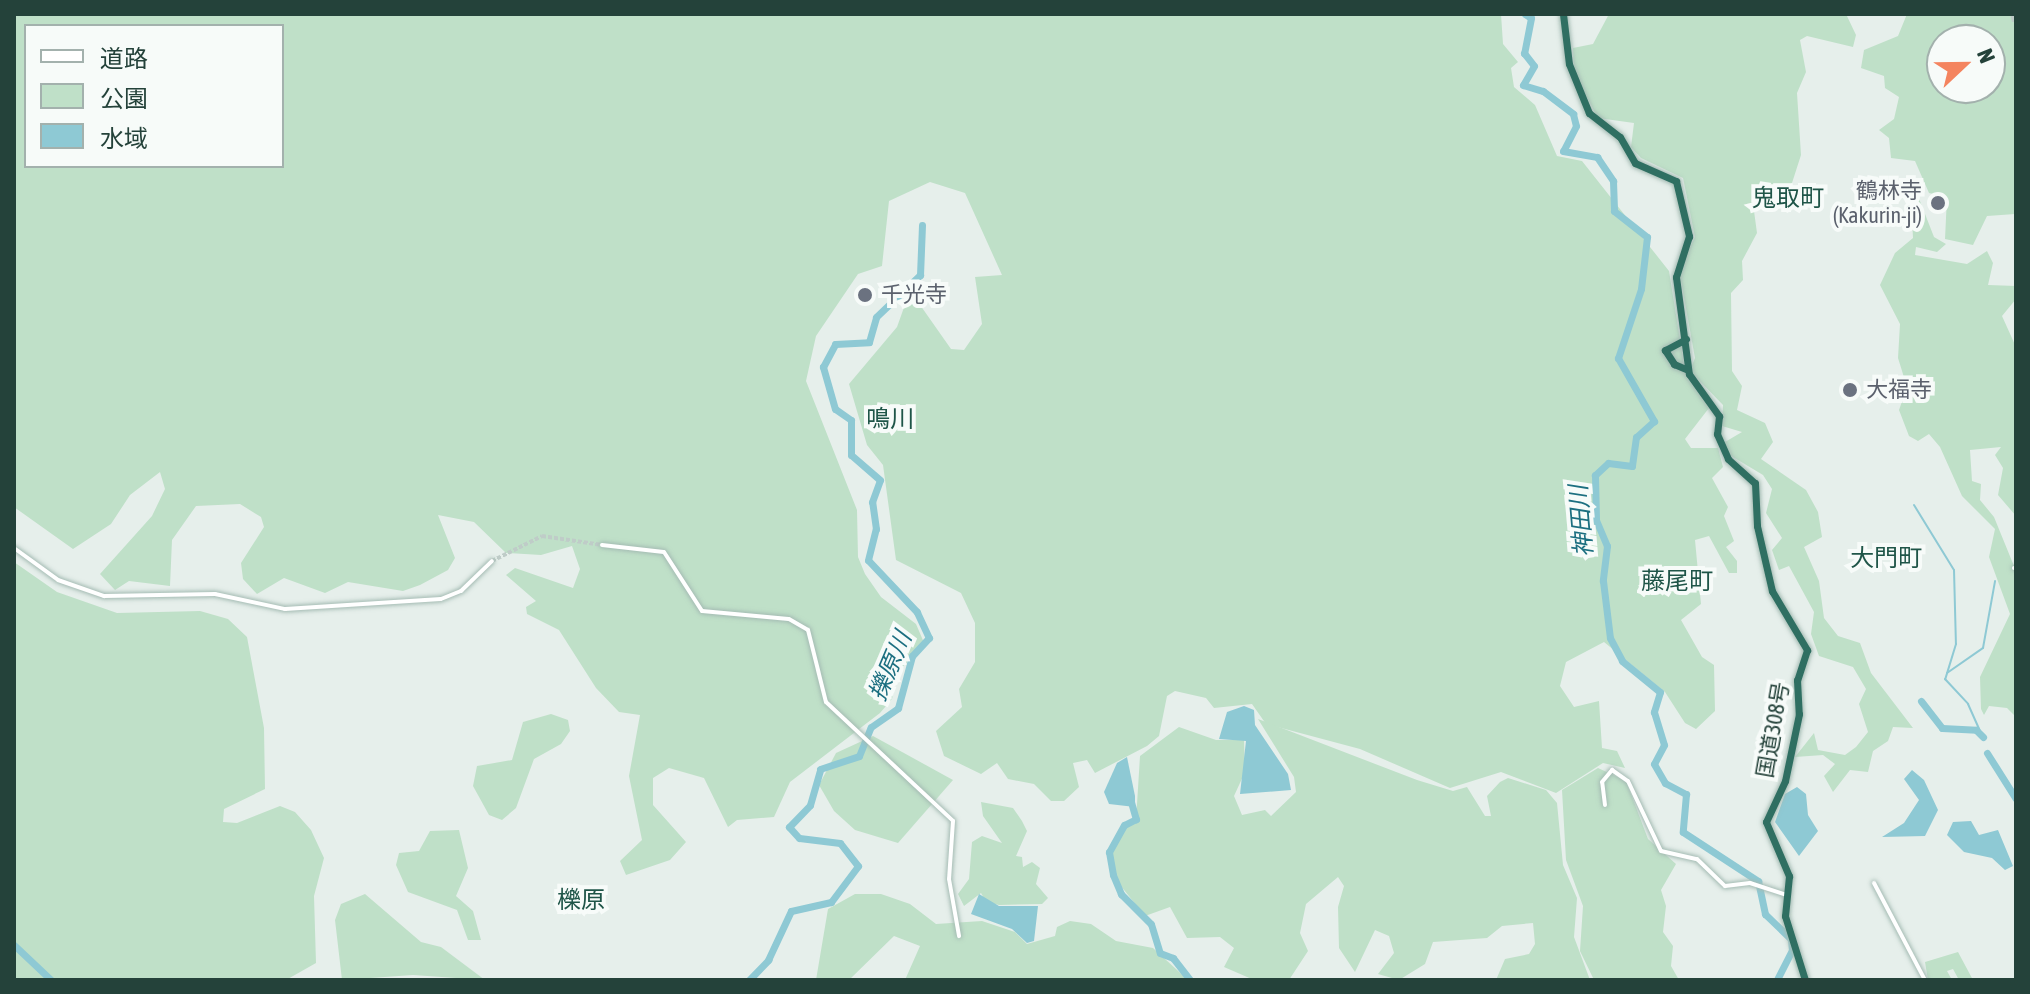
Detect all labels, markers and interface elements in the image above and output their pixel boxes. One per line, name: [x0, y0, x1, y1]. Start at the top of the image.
legend: [24, 24, 284, 168]
north arrow: [1926, 24, 2006, 104]
text: 道路: [100, 45, 148, 72]
text: N: [1972, 45, 2001, 67]
text: 公園: [100, 85, 148, 112]
text: 水域: [100, 125, 148, 152]
place label: 鶴林寺 (Kakurin-ji): [1833, 177, 1922, 228]
district label: 鬼取町: [1752, 184, 1824, 212]
marker: 鶴林寺 (Kakurin-ji): [1929, 194, 1947, 212]
place label: 千光寺: [881, 282, 947, 308]
marker: 千光寺: [856, 286, 874, 304]
place label: 大福寺: [1866, 377, 1932, 403]
marker: 大福寺: [1841, 381, 1859, 399]
district label: 鳴川: [866, 405, 914, 433]
water label: 神田川: [1564, 484, 1598, 558]
district label: 大門町: [1850, 544, 1922, 572]
district label: 藤尾町: [1641, 567, 1713, 595]
water label: 擽原川: [863, 627, 917, 705]
street label: 国道308号: [1752, 680, 1794, 780]
district label: 櫟原: [557, 886, 605, 914]

